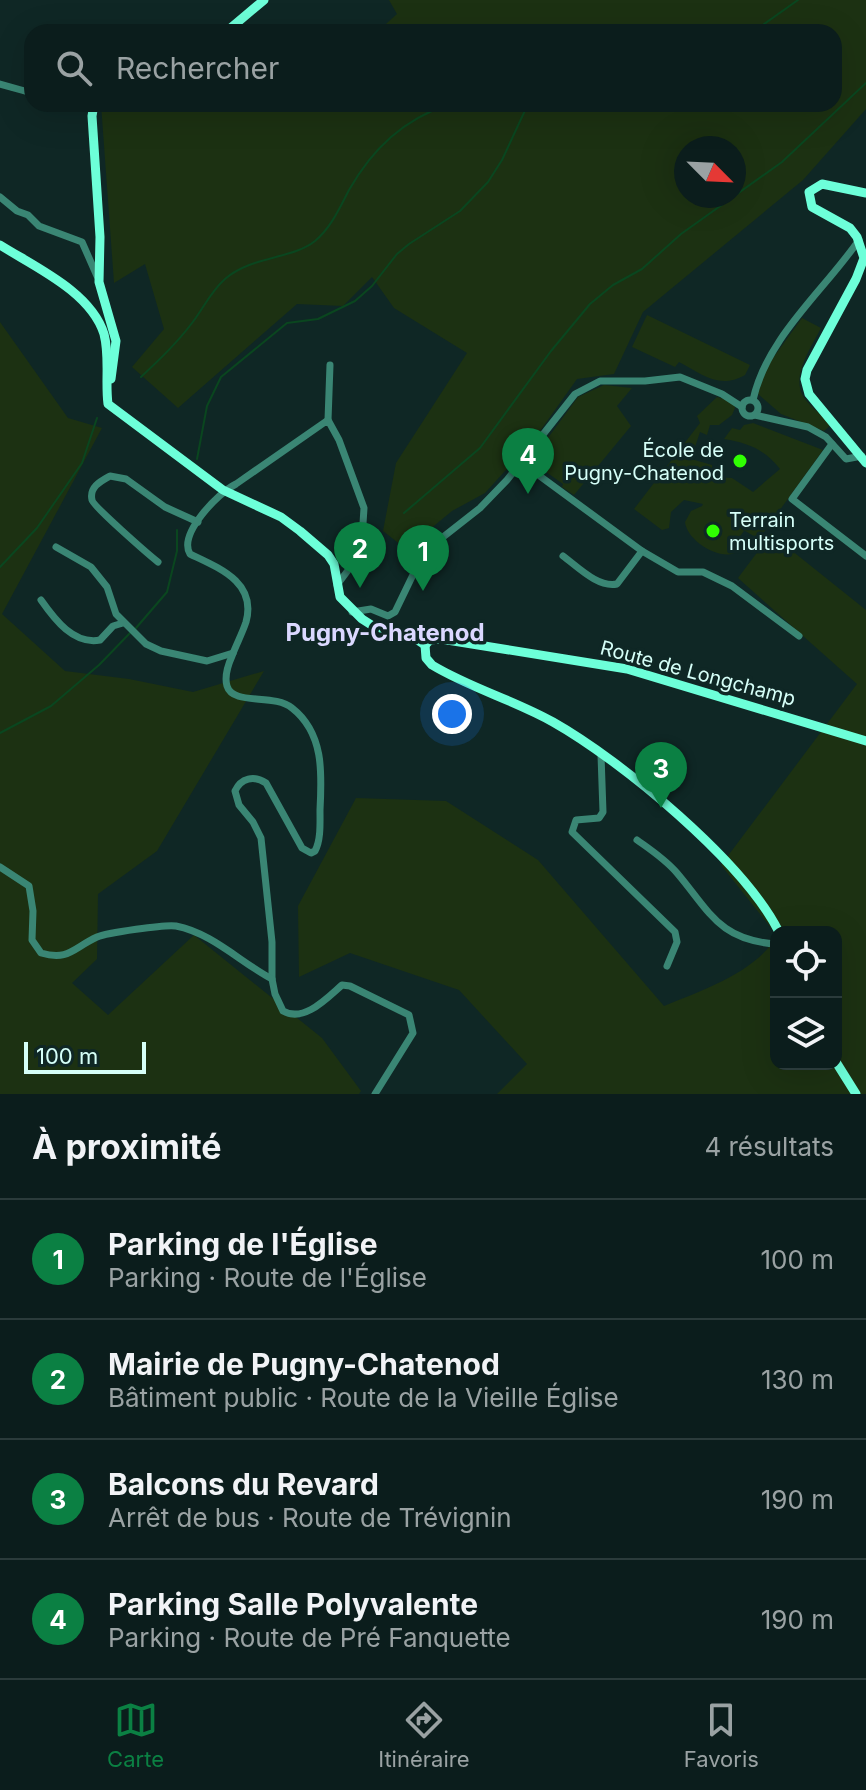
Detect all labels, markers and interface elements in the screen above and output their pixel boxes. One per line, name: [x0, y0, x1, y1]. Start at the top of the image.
search box: [24, 24, 842, 112]
icon: search: [52, 46, 96, 90]
text: Rechercher: [116, 50, 279, 86]
north arrow: [674, 136, 746, 208]
pin: 4: [502, 428, 554, 494]
place label: École de Pugny-Chatenod: [564, 437, 724, 485]
marker: École de Pugny-Chatenod: [731, 452, 749, 470]
place label: Terrain multisports: [729, 508, 834, 555]
pin: 2: [334, 522, 386, 588]
marker: Terrain multisports: [704, 522, 722, 540]
pin: 1: [397, 525, 449, 591]
district label: Pugny-Chatenod: [285, 618, 485, 647]
street label: Route de Longchamp: [598, 635, 798, 711]
your location: [432, 694, 472, 734]
pin: 3: [635, 742, 687, 808]
map controls: [770, 926, 842, 1070]
button: locate: [770, 926, 842, 998]
button: layers: [770, 998, 842, 1070]
scale bar: [24, 1038, 146, 1074]
text: 100 m: [36, 1043, 98, 1069]
text: À proximité: [32, 1126, 222, 1167]
text: 4 résultats: [704, 1131, 834, 1162]
text: Parking de l'Église: [108, 1226, 378, 1262]
text: 1: [52, 1244, 64, 1275]
text: 100 m: [761, 1244, 834, 1275]
text: Parking · Route de l'Église: [108, 1262, 427, 1293]
text: Mairie de Pugny-Chatenod: [108, 1346, 500, 1382]
text: 2: [50, 1364, 66, 1395]
text: 130 m: [761, 1364, 834, 1395]
text: Bâtiment public · Route de la Vieille Église: [108, 1382, 619, 1413]
text: Balcons du Revard: [108, 1466, 379, 1502]
text: 3: [50, 1484, 66, 1515]
text: 190 m: [761, 1484, 834, 1515]
text: Arrêt de bus · Route de Trévignin: [108, 1502, 512, 1533]
text: Parking Salle Polyvalente: [108, 1586, 478, 1622]
text: 4: [49, 1604, 67, 1635]
text: 190 m: [761, 1604, 834, 1635]
text: Parking · Route de Pré Fanquette: [108, 1622, 511, 1653]
tab: Carte: [107, 1698, 164, 1772]
tab: Itinéraire: [378, 1698, 469, 1772]
tab: Favoris: [684, 1698, 759, 1772]

